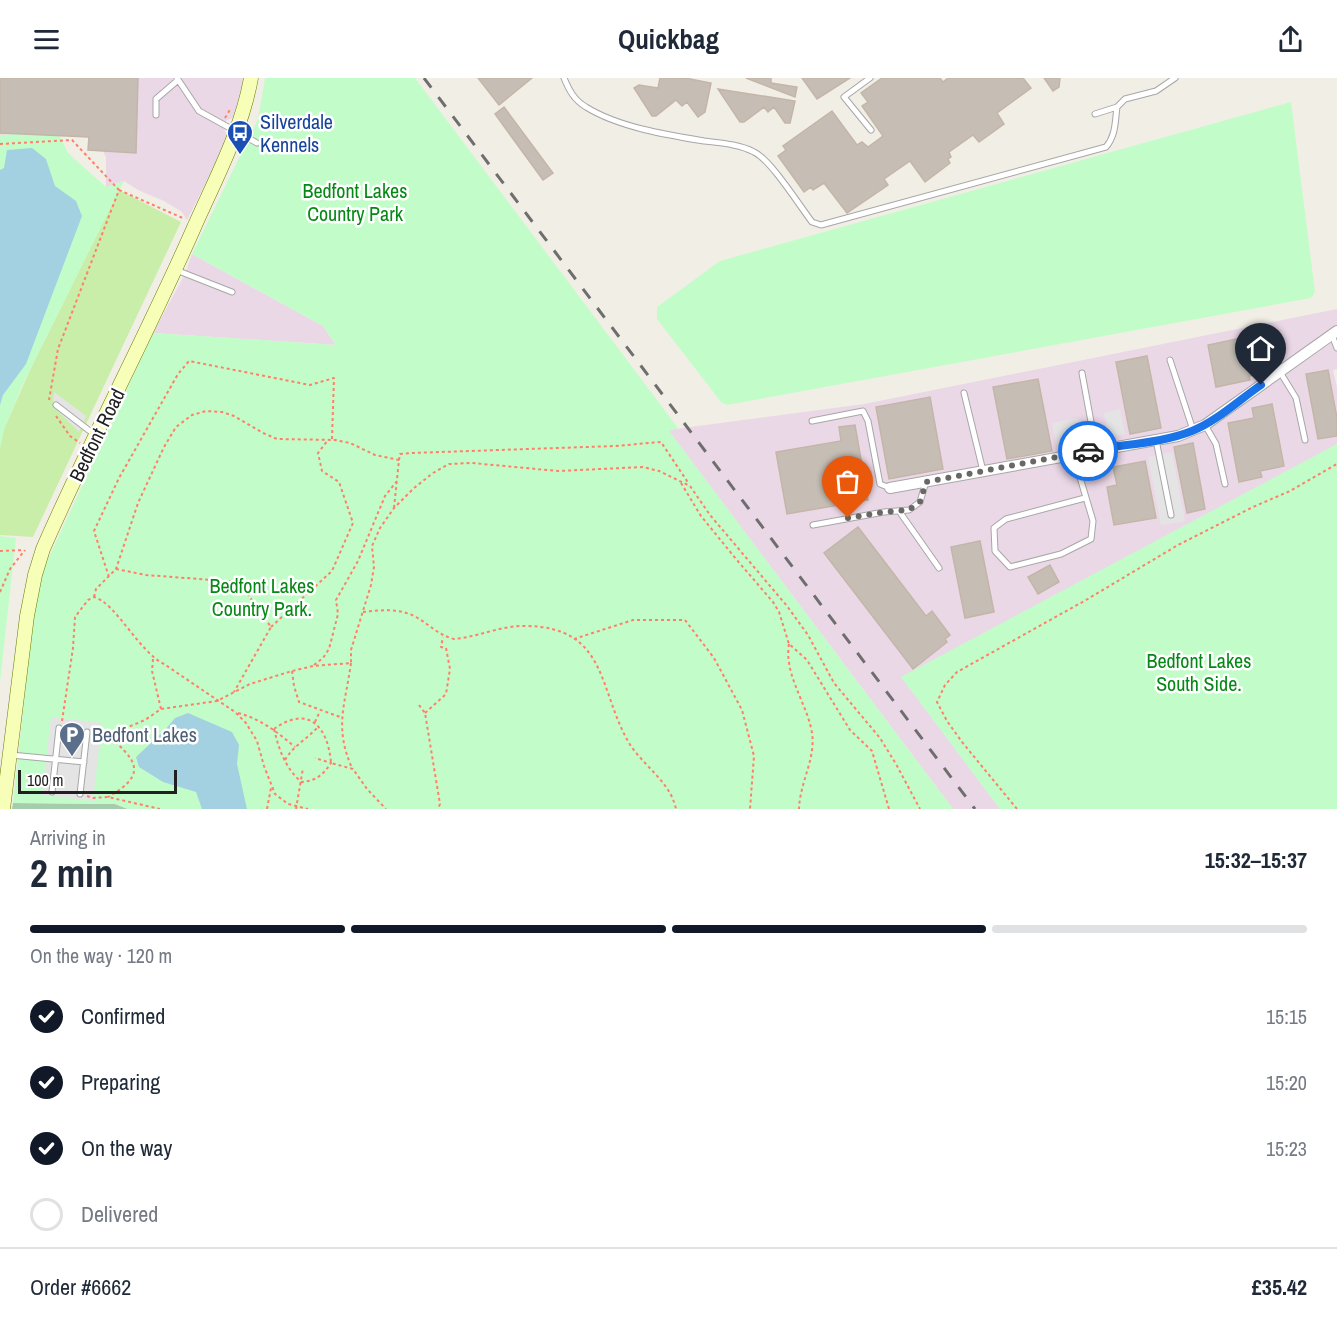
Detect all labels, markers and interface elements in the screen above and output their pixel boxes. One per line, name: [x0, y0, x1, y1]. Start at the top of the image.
text: Quickbag: [618, 21, 719, 57]
icon: menu: [30, 23, 63, 56]
icon: share: [1274, 23, 1307, 56]
place label: Silverdale Kennels: [260, 108, 333, 158]
bus stop icon: Silverdale Kennels: [225, 118, 255, 156]
park label: Bedfont Lakes Country Park: [303, 177, 407, 227]
pin: [1235, 323, 1286, 385]
icon: home: [1244, 332, 1277, 365]
street label: Bedfont Road: [62, 384, 131, 486]
courier: [1058, 421, 1118, 481]
icon: car: [1072, 435, 1105, 468]
pin: [822, 456, 873, 518]
icon: bag: [831, 465, 864, 498]
park label: Bedfont Lakes Country Park.: [210, 572, 314, 622]
park label: Bedfont Lakes South Side.: [1147, 647, 1251, 697]
parking icon: Bedfont Lakes: [57, 720, 87, 758]
place label: Bedfont Lakes: [92, 721, 197, 748]
scale bar: [18, 767, 177, 794]
text: 100 m: [27, 769, 63, 791]
text: Arriving in: [30, 824, 106, 851]
text: 15:32–15:37: [1205, 845, 1307, 875]
text: 2 min: [30, 847, 114, 899]
text: On the way · 120 m: [30, 942, 172, 969]
icon: check: [30, 1000, 63, 1033]
text: Confirmed: [81, 1001, 165, 1031]
text: 15:15: [1266, 1003, 1307, 1030]
icon: check: [30, 1066, 63, 1099]
text: Preparing: [81, 1067, 160, 1097]
text: 15:20: [1266, 1069, 1307, 1096]
icon: check: [30, 1132, 63, 1165]
text: On the way: [81, 1133, 172, 1163]
text: 15:23: [1266, 1135, 1307, 1162]
text: Delivered: [81, 1199, 158, 1229]
text: Order #6662: [30, 1272, 131, 1302]
text: £35.42: [1252, 1272, 1307, 1302]

